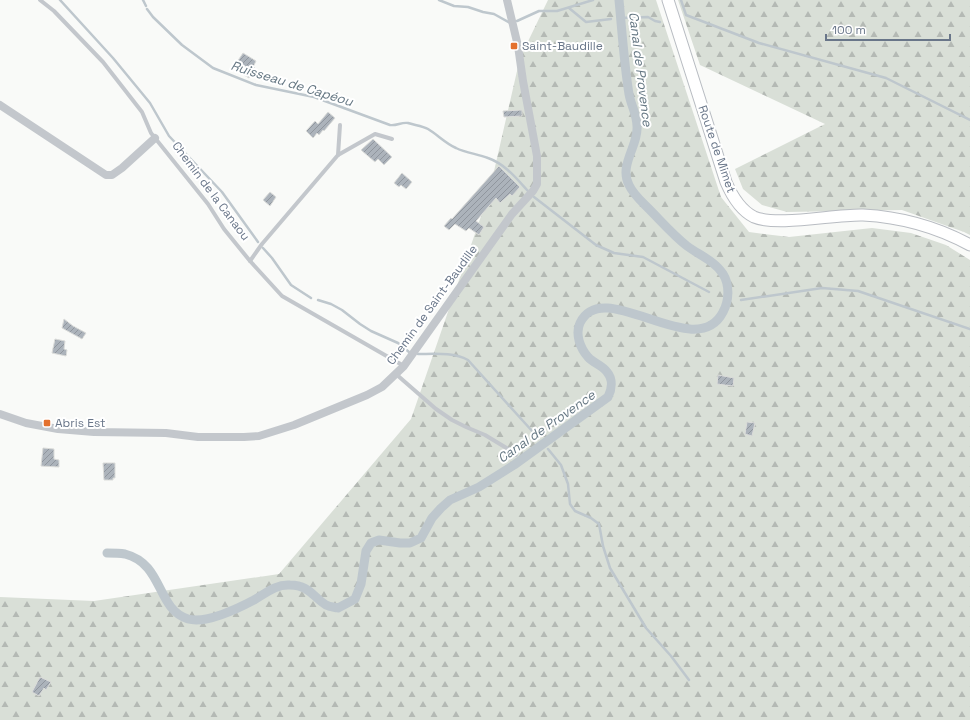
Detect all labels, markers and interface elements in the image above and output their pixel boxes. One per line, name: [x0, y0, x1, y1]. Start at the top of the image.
water label: Canal de Provence: [625, 11, 656, 129]
scale bar: [826, 16, 950, 42]
text: 100 m: [832, 22, 866, 38]
place label: Saint-Baudille: [522, 38, 603, 54]
marker: Saint-Baudille: [509, 41, 519, 51]
water label: Ruisseau de Capéou: [229, 57, 356, 110]
street label: Route de Mimet: [694, 103, 740, 195]
street label: Chemin de la Canaou: [168, 138, 254, 244]
street label: Chemin de Saint-Baudille: [383, 242, 481, 368]
water label: Canal de Provence: [494, 386, 599, 466]
place label: Abris Est: [55, 415, 106, 431]
marker: Abris Est: [42, 418, 52, 428]

